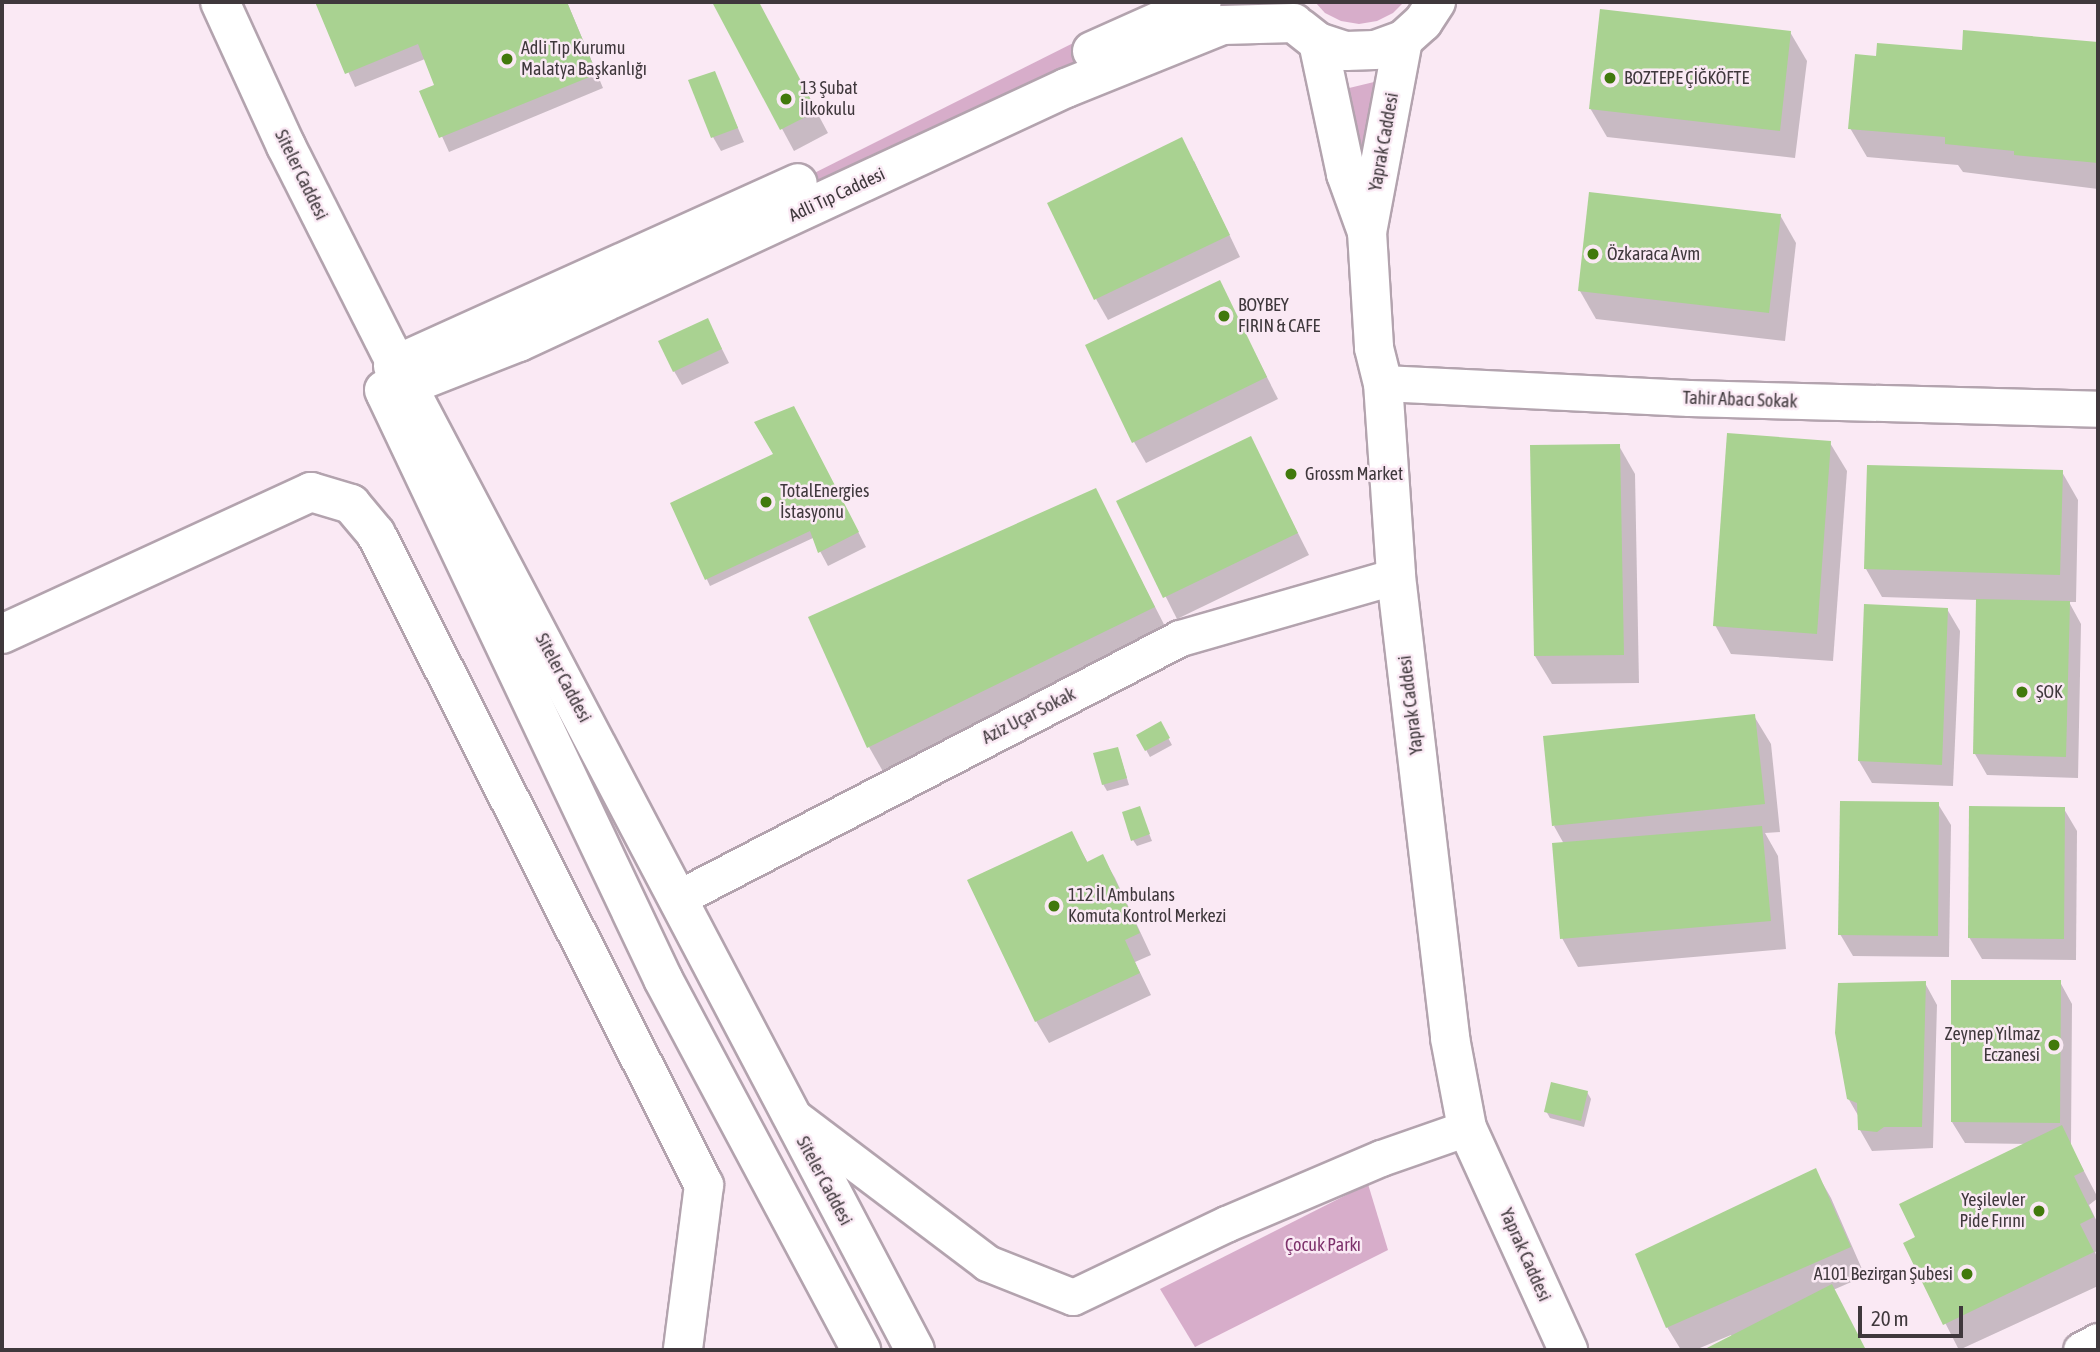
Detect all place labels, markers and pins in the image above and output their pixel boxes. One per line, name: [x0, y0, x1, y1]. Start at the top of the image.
place label: Adli Tıp Kurumu Malatya Başkanlığı: [521, 38, 647, 80]
marker: Adli Tıp Kurumu Malatya Başkanlığı: [499, 51, 515, 67]
place label: BOZTEPE ÇİĞKÖFTE: [1624, 67, 1749, 89]
marker: BOZTEPE ÇİĞKÖFTE: [1602, 70, 1618, 86]
place label: 13 Şubat İlkokulu: [800, 78, 858, 120]
marker: 13 Şubat İlkokulu: [778, 91, 794, 107]
place label: Özkaraca Avm: [1607, 243, 1700, 265]
marker: Özkaraca Avm: [1585, 246, 1601, 262]
place label: BOYBEY FIRIN & CAFE: [1238, 295, 1320, 338]
marker: BOYBEY FIRIN & CAFE: [1216, 308, 1232, 324]
place label: Grossm Market: [1305, 463, 1403, 485]
marker: Grossm Market: [1283, 466, 1299, 482]
place label: TotalEnergies İstasyonu: [780, 481, 869, 524]
marker: TotalEnergies İstasyonu: [758, 494, 774, 510]
place label: ŞOK: [2036, 681, 2063, 703]
marker: ŞOK: [2014, 684, 2030, 700]
place label: 112 İl Ambulans Komuta Kontrol Merkezi: [1068, 885, 1226, 928]
marker: 112 İl Ambulans Komuta Kontrol Merkezi: [1046, 898, 1062, 914]
place label: Zeynep Yılmaz Eczanesi: [1944, 1024, 2040, 1066]
marker: Zeynep Yılmaz Eczanesi: [2046, 1037, 2062, 1053]
place label: Yeşilevler Pide Fırını: [1960, 1190, 2025, 1232]
marker: Yeşilevler Pide Fırını: [2031, 1203, 2047, 1219]
place label: A101 Bezirgan Şubesi: [1814, 1263, 1953, 1285]
marker: A101 Bezirgan Şubesi: [1959, 1266, 1975, 1282]

